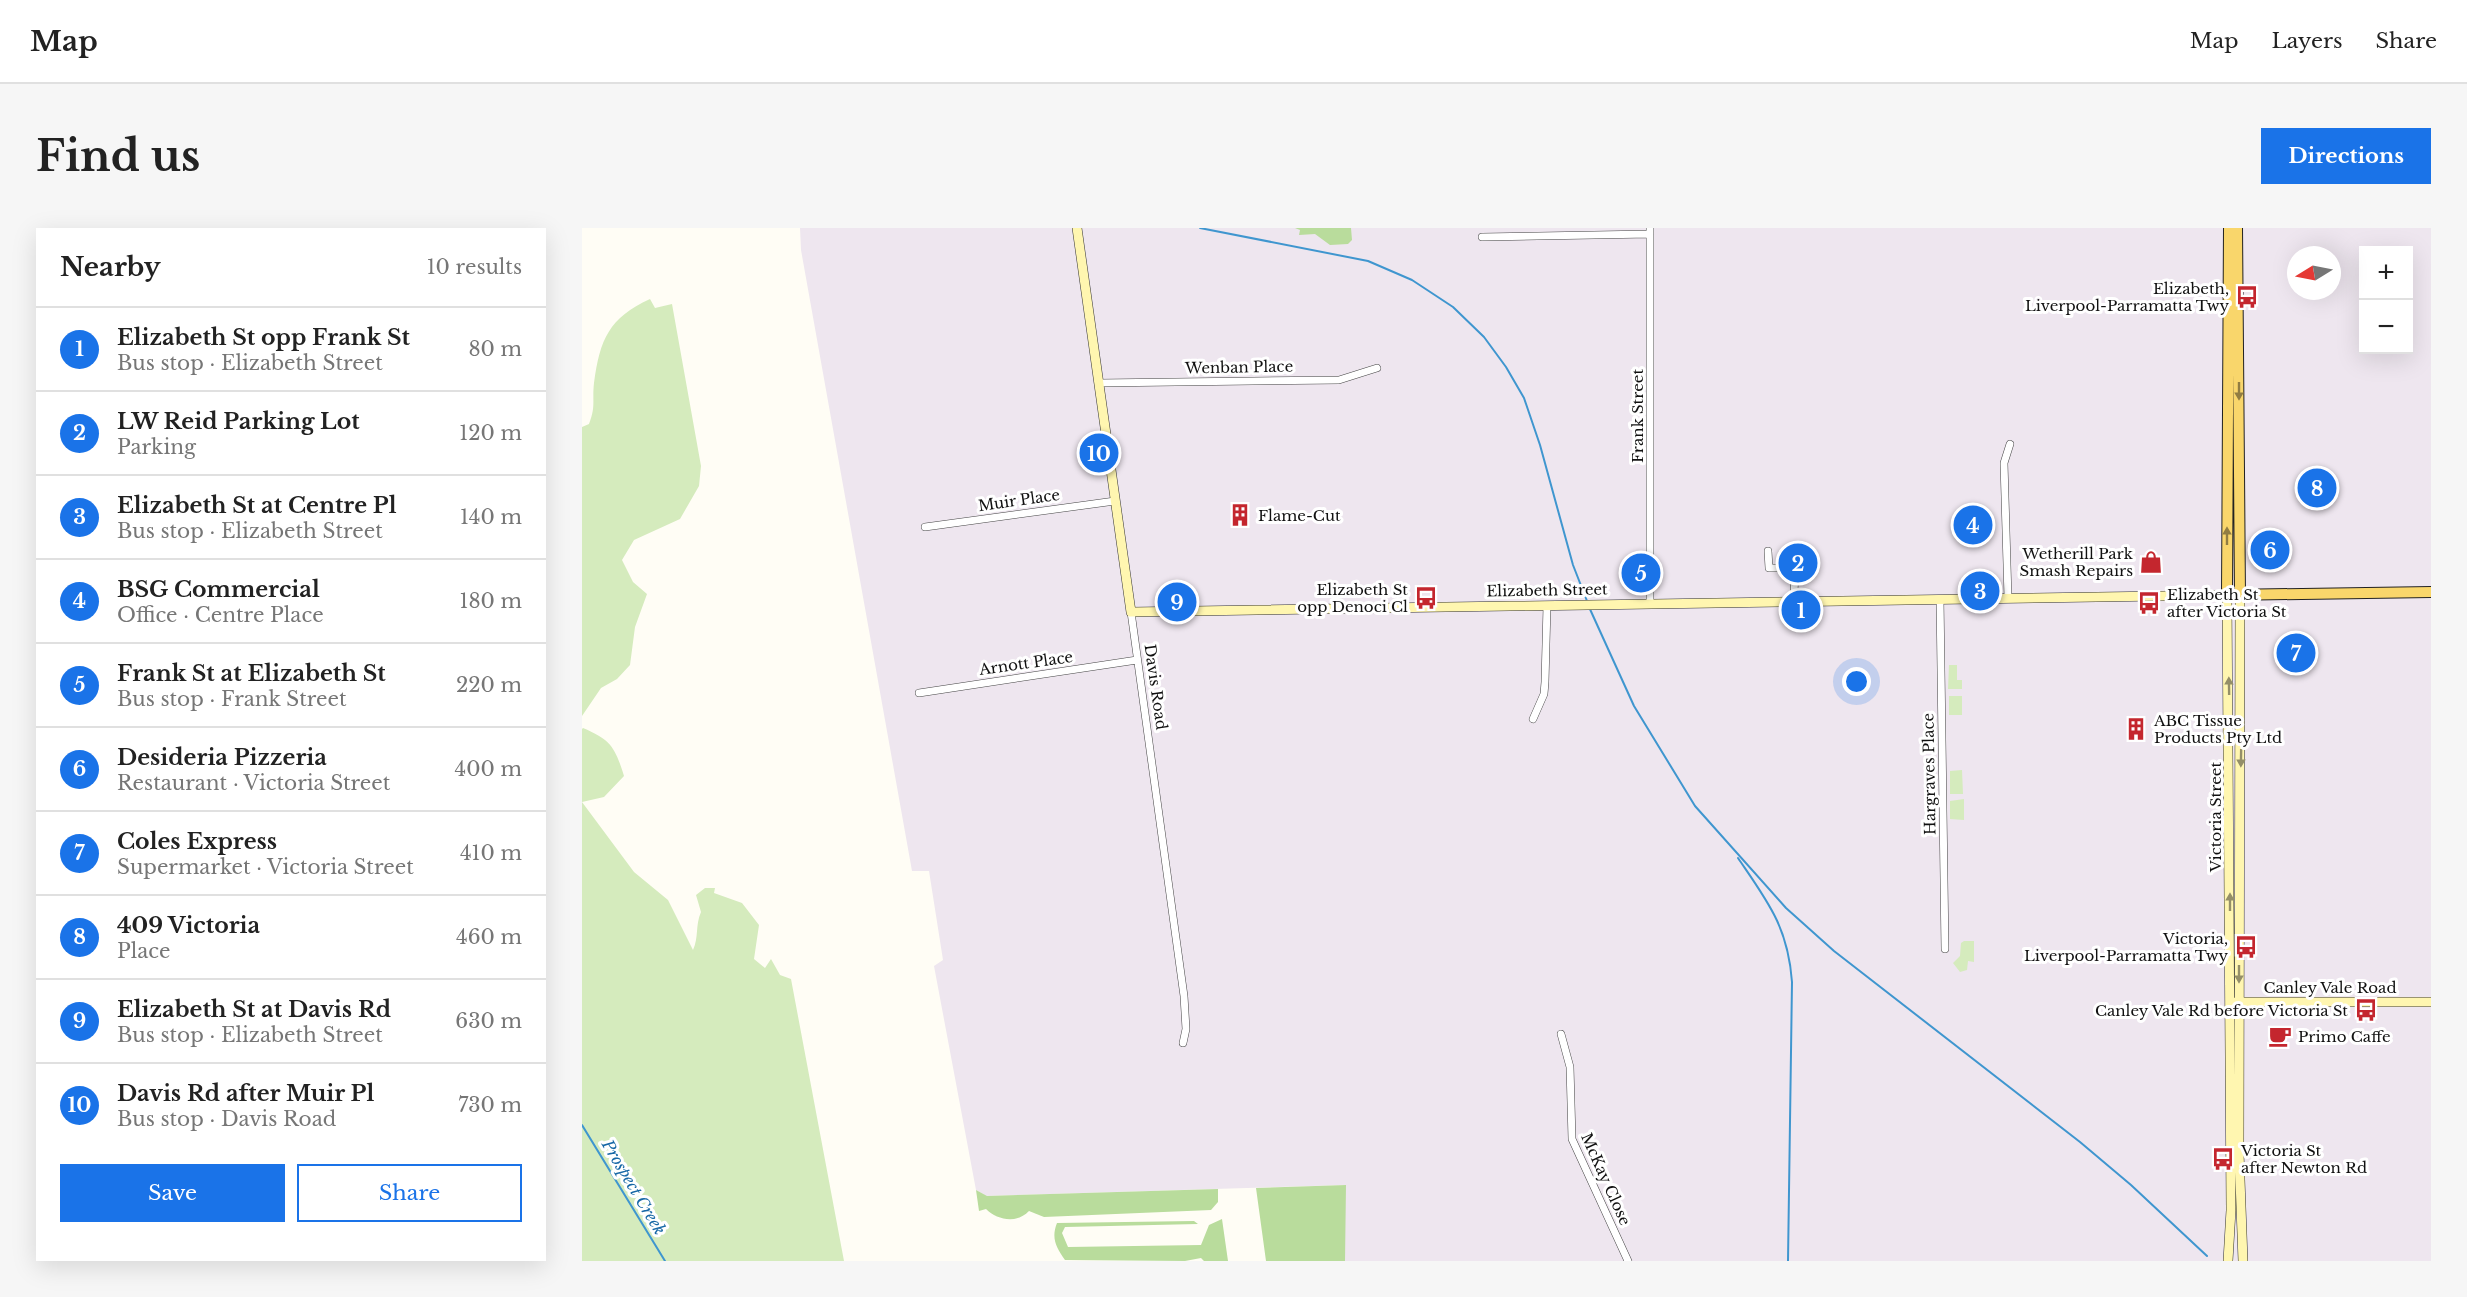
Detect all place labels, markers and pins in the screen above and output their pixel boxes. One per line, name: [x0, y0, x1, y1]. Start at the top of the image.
place label: Elizabeth, Liverpool-Parramatta Twy: [2025, 279, 2229, 315]
bus stop icon: Elizabeth, Liverpool-Parramatta Twy: [2234, 284, 2260, 310]
pin: 10: [1080, 430, 1118, 476]
pin: 8: [2298, 466, 2336, 510]
building icon: Flame-Cut: [1227, 502, 1253, 528]
pin: 4: [1954, 502, 1992, 548]
place label: Flame-Cut: [1258, 506, 1341, 525]
pin: 6: [2250, 528, 2290, 572]
pin: 2: [1778, 540, 1818, 586]
place label: Wetherill Park Smash Repairs: [2020, 544, 2134, 580]
shop icon: Wetherill Park Smash Repairs: [2138, 549, 2164, 575]
pin: 5: [1622, 550, 1660, 596]
pin: 3: [1960, 568, 2000, 614]
pin: 9: [1158, 580, 1196, 625]
place label: Elizabeth St opp Denoci Cl: [1297, 580, 1408, 616]
bus stop icon: Elizabeth St opp Denoci Cl: [1413, 585, 1439, 611]
place label: Elizabeth St after Victoria St: [2167, 585, 2287, 621]
pin: 1: [1782, 588, 1820, 632]
bus stop icon: Elizabeth St after Victoria St: [2136, 590, 2162, 616]
pin: 7: [2276, 630, 2316, 676]
place label: ABC Tissue Products Pty Ltd: [2153, 711, 2282, 747]
building icon: ABC Tissue Products Pty Ltd: [2123, 716, 2149, 742]
place label: Victoria, Liverpool-Parramatta Twy: [2024, 929, 2228, 965]
bus stop icon: Victoria, Liverpool-Parramatta Twy: [2233, 934, 2259, 960]
bus stop icon: Canley Vale Rd before Victoria St: [2353, 997, 2379, 1023]
place label: Canley Vale Rd before Victoria St: [2095, 1001, 2348, 1020]
cafe icon: Primo Caffe: [2267, 1023, 2293, 1049]
place label: Primo Caffe: [2298, 1027, 2391, 1046]
place label: Victoria St after Newton Rd: [2240, 1141, 2367, 1177]
bus stop icon: Victoria St after Newton Rd: [2210, 1146, 2236, 1172]

